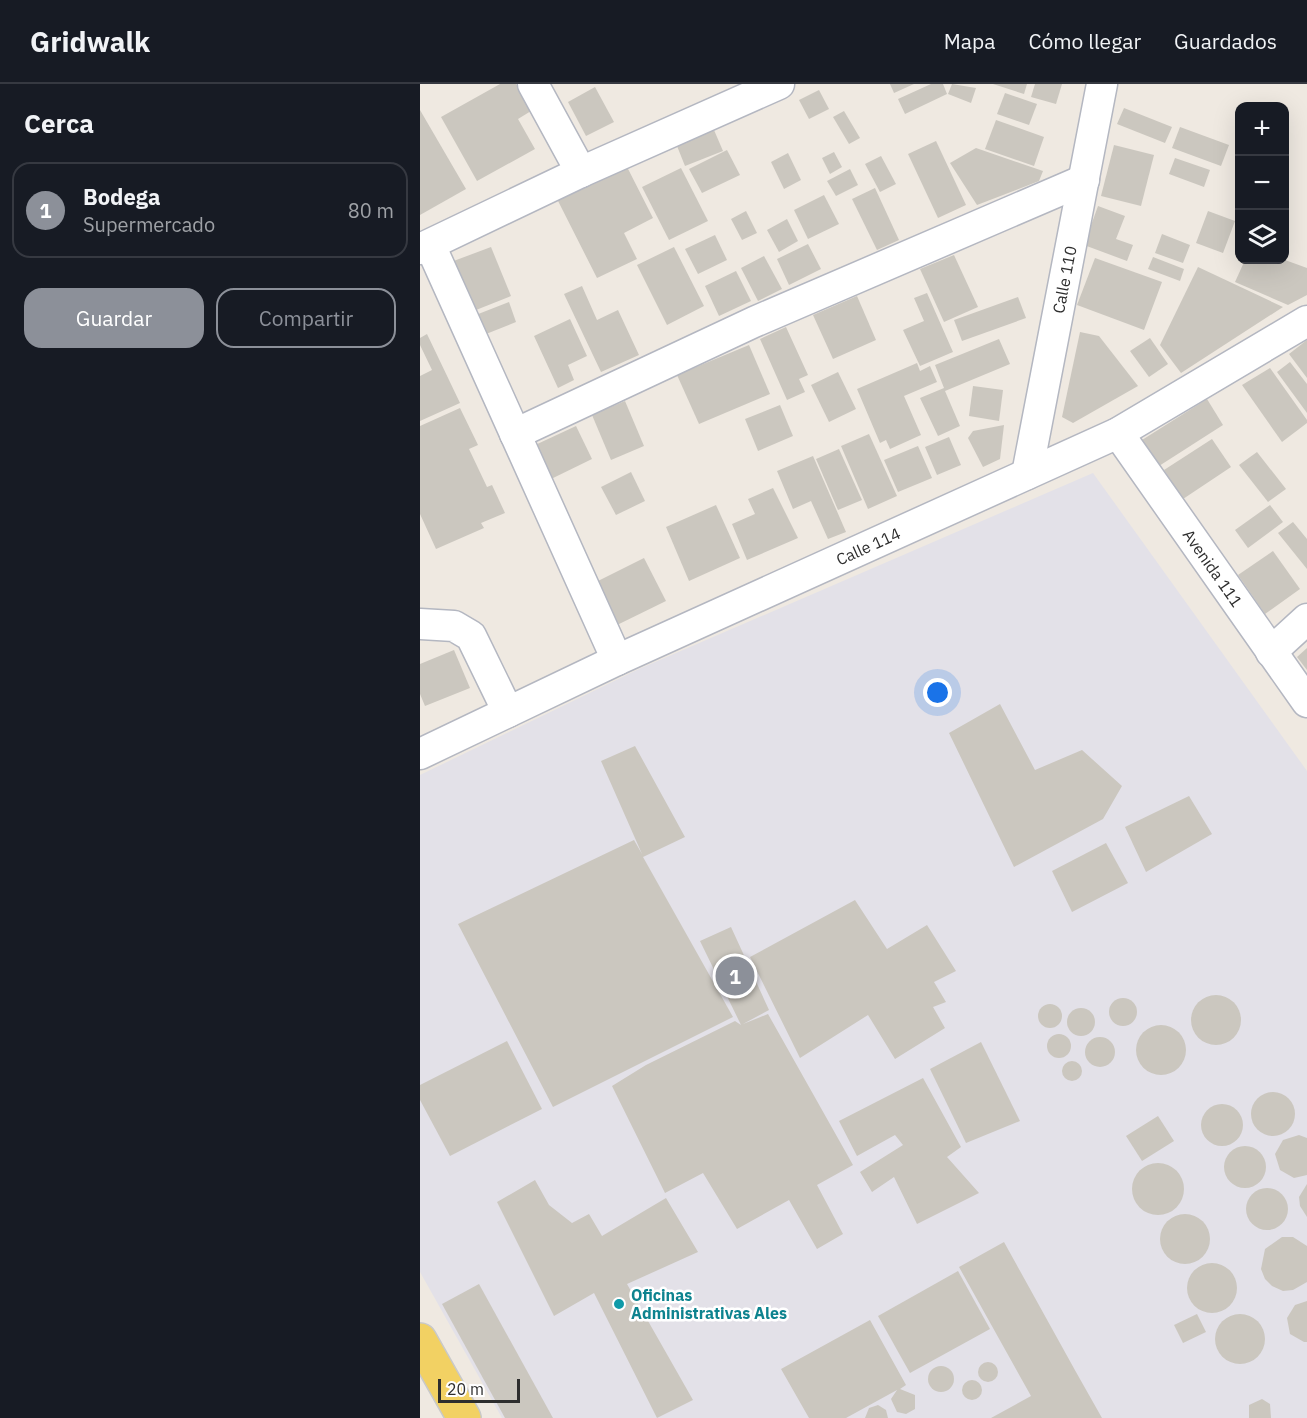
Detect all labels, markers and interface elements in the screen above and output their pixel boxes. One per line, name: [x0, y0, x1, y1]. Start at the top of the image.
text: Gridwalk: [30, 23, 150, 60]
text: Mapa: [944, 27, 995, 55]
text: Cómo llegar: [1028, 27, 1141, 55]
text: Guardados: [1174, 27, 1277, 55]
map controls: [1235, 102, 1289, 264]
button: +: [1235, 102, 1289, 156]
text: Cerca: [24, 106, 94, 140]
button: −: [1235, 156, 1289, 210]
text: Bodega: [83, 182, 160, 211]
text: 1: [40, 197, 52, 224]
text: 80 m: [348, 197, 394, 224]
button: layers: [1235, 210, 1289, 264]
text: Supermercado: [83, 211, 215, 238]
street label: Calle 110: [1048, 244, 1081, 315]
button: Guardar: [24, 288, 204, 348]
button: Compartir: [216, 288, 396, 348]
street label: Calle 114: [833, 523, 903, 569]
street label: Avenida 111: [1179, 525, 1247, 611]
your location: [923, 678, 952, 707]
pin: 1: [716, 954, 754, 998]
place label: Oficinas Administrativas Ales: [631, 1285, 787, 1323]
marker: Oficinas Administrativas Ales: [612, 1297, 626, 1311]
scale bar: [438, 1376, 520, 1404]
text: 20 m: [447, 1379, 484, 1399]

